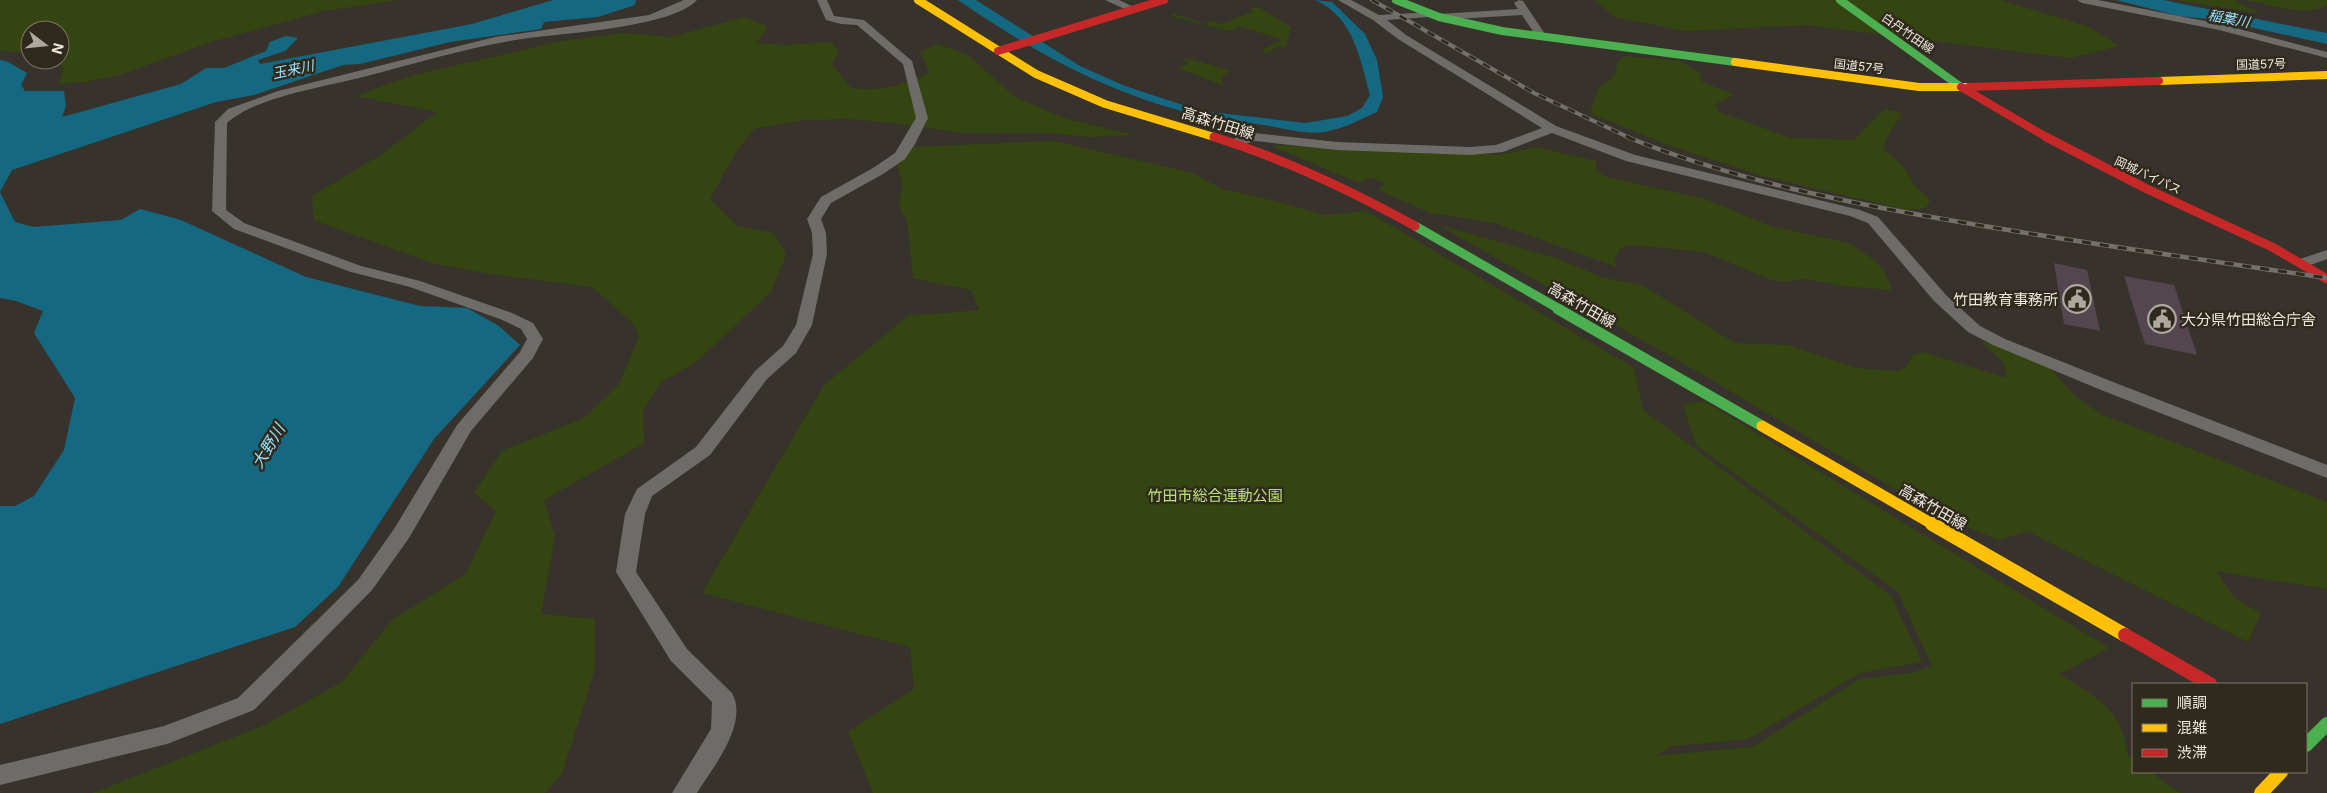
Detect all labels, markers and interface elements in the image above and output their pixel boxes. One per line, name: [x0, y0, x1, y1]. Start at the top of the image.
water label: 稲葉川: [2207, 6, 2253, 31]
street label: 白丹竹田線: [1879, 10, 1937, 56]
north arrow: [20, 20, 70, 70]
text: N: [48, 41, 68, 56]
water label: 玉来川: [271, 56, 317, 82]
street label: 国道57号: [1833, 56, 1885, 76]
street label: 国道57号: [2236, 56, 2286, 72]
street label: 高森竹田線: [1179, 103, 1257, 143]
street label: 岡城バイパス: [2112, 153, 2184, 197]
street label: 高森竹田線: [1545, 278, 1619, 332]
public building icon: 竹田教育事務所: [2062, 284, 2092, 314]
place label: 竹田教育事務所: [1953, 290, 2058, 309]
public building icon: 大分県竹田総合庁舎: [2147, 304, 2177, 334]
place label: 大分県竹田総合庁舎: [2181, 310, 2316, 329]
water label: 大野川: [247, 419, 290, 472]
street label: 高森竹田線: [1896, 480, 1970, 534]
park label: 竹田市総合運動公園: [1147, 486, 1283, 505]
legend: [2132, 683, 2307, 773]
text: 順調: [2177, 693, 2207, 712]
text: 混雑: [2177, 718, 2207, 737]
text: 渋滞: [2177, 743, 2207, 762]

